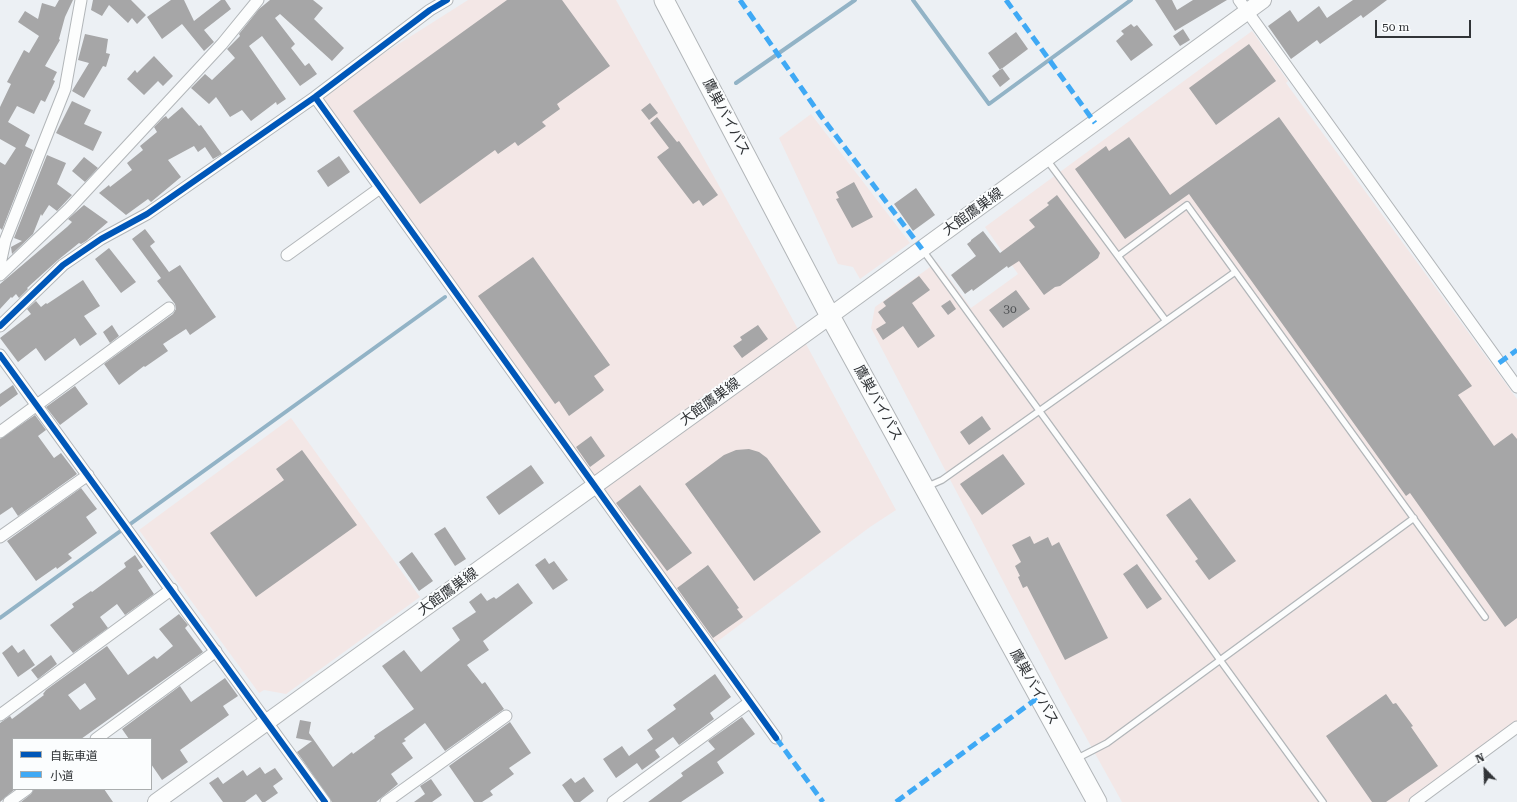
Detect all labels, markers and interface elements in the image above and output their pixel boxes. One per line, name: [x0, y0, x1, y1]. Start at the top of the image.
scale bar: [1377, 12, 1473, 38]
text: 50 m: [1382, 20, 1409, 34]
street label: 鷹巣バイパス: [699, 76, 753, 158]
street label: 大館鷹巣線: [940, 185, 1006, 239]
house number: 30: [1003, 302, 1017, 316]
street label: 鷹巣バイパス: [850, 362, 906, 444]
street label: 大館鷹巣線: [677, 375, 743, 429]
street label: 大館鷹巣線: [415, 565, 481, 619]
street label: 鷹巣バイパス: [1006, 646, 1062, 728]
legend: [12, 738, 152, 790]
text: 自転車道: [50, 749, 98, 763]
north arrow: [1465, 750, 1505, 790]
text: N: [1474, 751, 1487, 766]
text: 小道: [50, 769, 74, 783]

